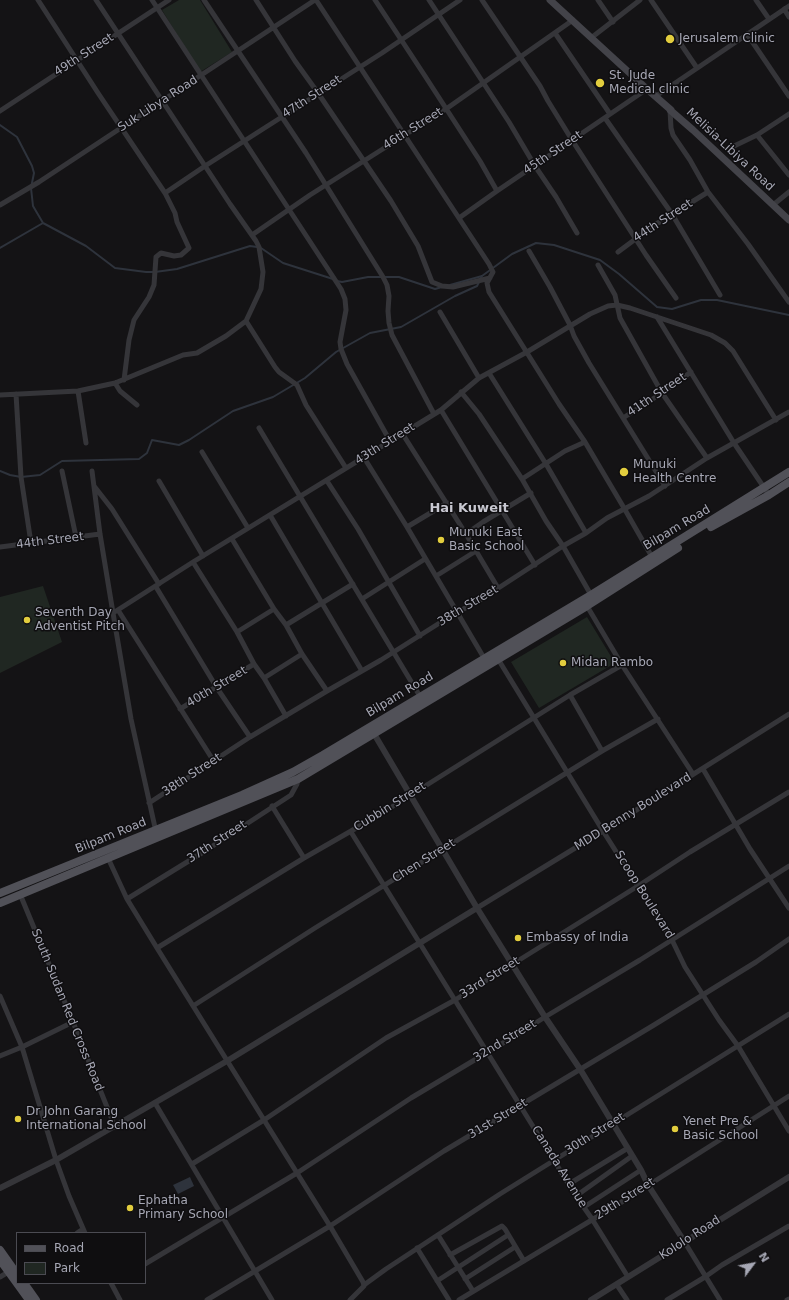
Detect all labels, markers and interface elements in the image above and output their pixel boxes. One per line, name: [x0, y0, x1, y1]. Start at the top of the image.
street label: 49th Street: [52, 30, 116, 80]
place label: Jerusalem Clinic: [679, 32, 775, 46]
marker: Jerusalem Clinic: [664, 33, 676, 45]
place label: St. Jude Medical clinic: [609, 69, 690, 97]
street label: 47th Street: [280, 72, 344, 122]
street label: Suk Libya Road: [115, 73, 201, 135]
marker: St. Jude Medical clinic: [594, 77, 606, 89]
street label: 46th Street: [380, 105, 446, 153]
street label: Melisia-Libiya Road: [683, 106, 777, 194]
street label: 45th Street: [521, 128, 585, 178]
street label: 44th Street: [631, 196, 695, 246]
street label: 41th Street: [625, 370, 689, 420]
street label: 43th Street: [352, 420, 418, 468]
place label: Munuki Health Centre: [633, 458, 716, 486]
marker: Munuki Health Centre: [618, 466, 630, 478]
district label: Hai Kuweit: [429, 501, 509, 517]
street label: Bilpam Road: [641, 502, 713, 554]
place label: Munuki East Basic School: [449, 526, 524, 554]
street label: 44th Street: [15, 530, 85, 552]
marker: Munuki East Basic School: [436, 535, 446, 545]
street label: 38th Street: [435, 582, 501, 630]
place label: Seventh Day Adventist Pitch: [35, 606, 125, 634]
marker: Seventh Day Adventist Pitch: [22, 615, 32, 625]
place label: Midan Rambo: [571, 656, 653, 670]
marker: Midan Rambo: [558, 658, 568, 668]
street label: 40th Street: [184, 663, 250, 711]
street label: Bilpam Road: [364, 669, 436, 721]
street label: 38th Street: [160, 750, 224, 800]
street label: MDD Benny Boulevard: [572, 770, 694, 854]
street label: Cubbin Street: [351, 779, 429, 835]
street label: Bilpam Road: [73, 815, 149, 857]
street label: 37th Street: [185, 817, 249, 867]
street label: Chen Street: [390, 836, 458, 886]
street label: Scoop Boulevard: [611, 848, 677, 942]
street label: South Sudan Red Cross Road: [28, 927, 106, 1093]
place label: Embassy of India: [526, 931, 628, 945]
marker: Embassy of India: [513, 933, 523, 943]
street label: 33rd Street: [457, 954, 523, 1002]
street label: 32nd Street: [471, 1017, 539, 1065]
street label: 31st Street: [466, 1096, 530, 1142]
place label: Dr John Garang International School: [26, 1105, 146, 1133]
street label: 30th Street: [562, 1110, 628, 1158]
marker: Dr John Garang International School: [13, 1114, 23, 1124]
place label: Yenet Pre & Basic School: [683, 1115, 758, 1143]
street label: Canada Avenue: [528, 1123, 590, 1211]
marker: Yenet Pre & Basic School: [670, 1124, 680, 1134]
street label: 29th Street: [592, 1175, 658, 1223]
place label: Ephatha Primary School: [138, 1194, 228, 1222]
marker: Ephatha Primary School: [125, 1203, 135, 1213]
street label: Kololo Road: [657, 1213, 723, 1263]
legend: [16, 1232, 146, 1284]
text: Road: [54, 1241, 84, 1255]
north arrow: [733, 1244, 773, 1284]
text: N: [756, 1250, 772, 1265]
text: Park: [54, 1261, 80, 1275]

